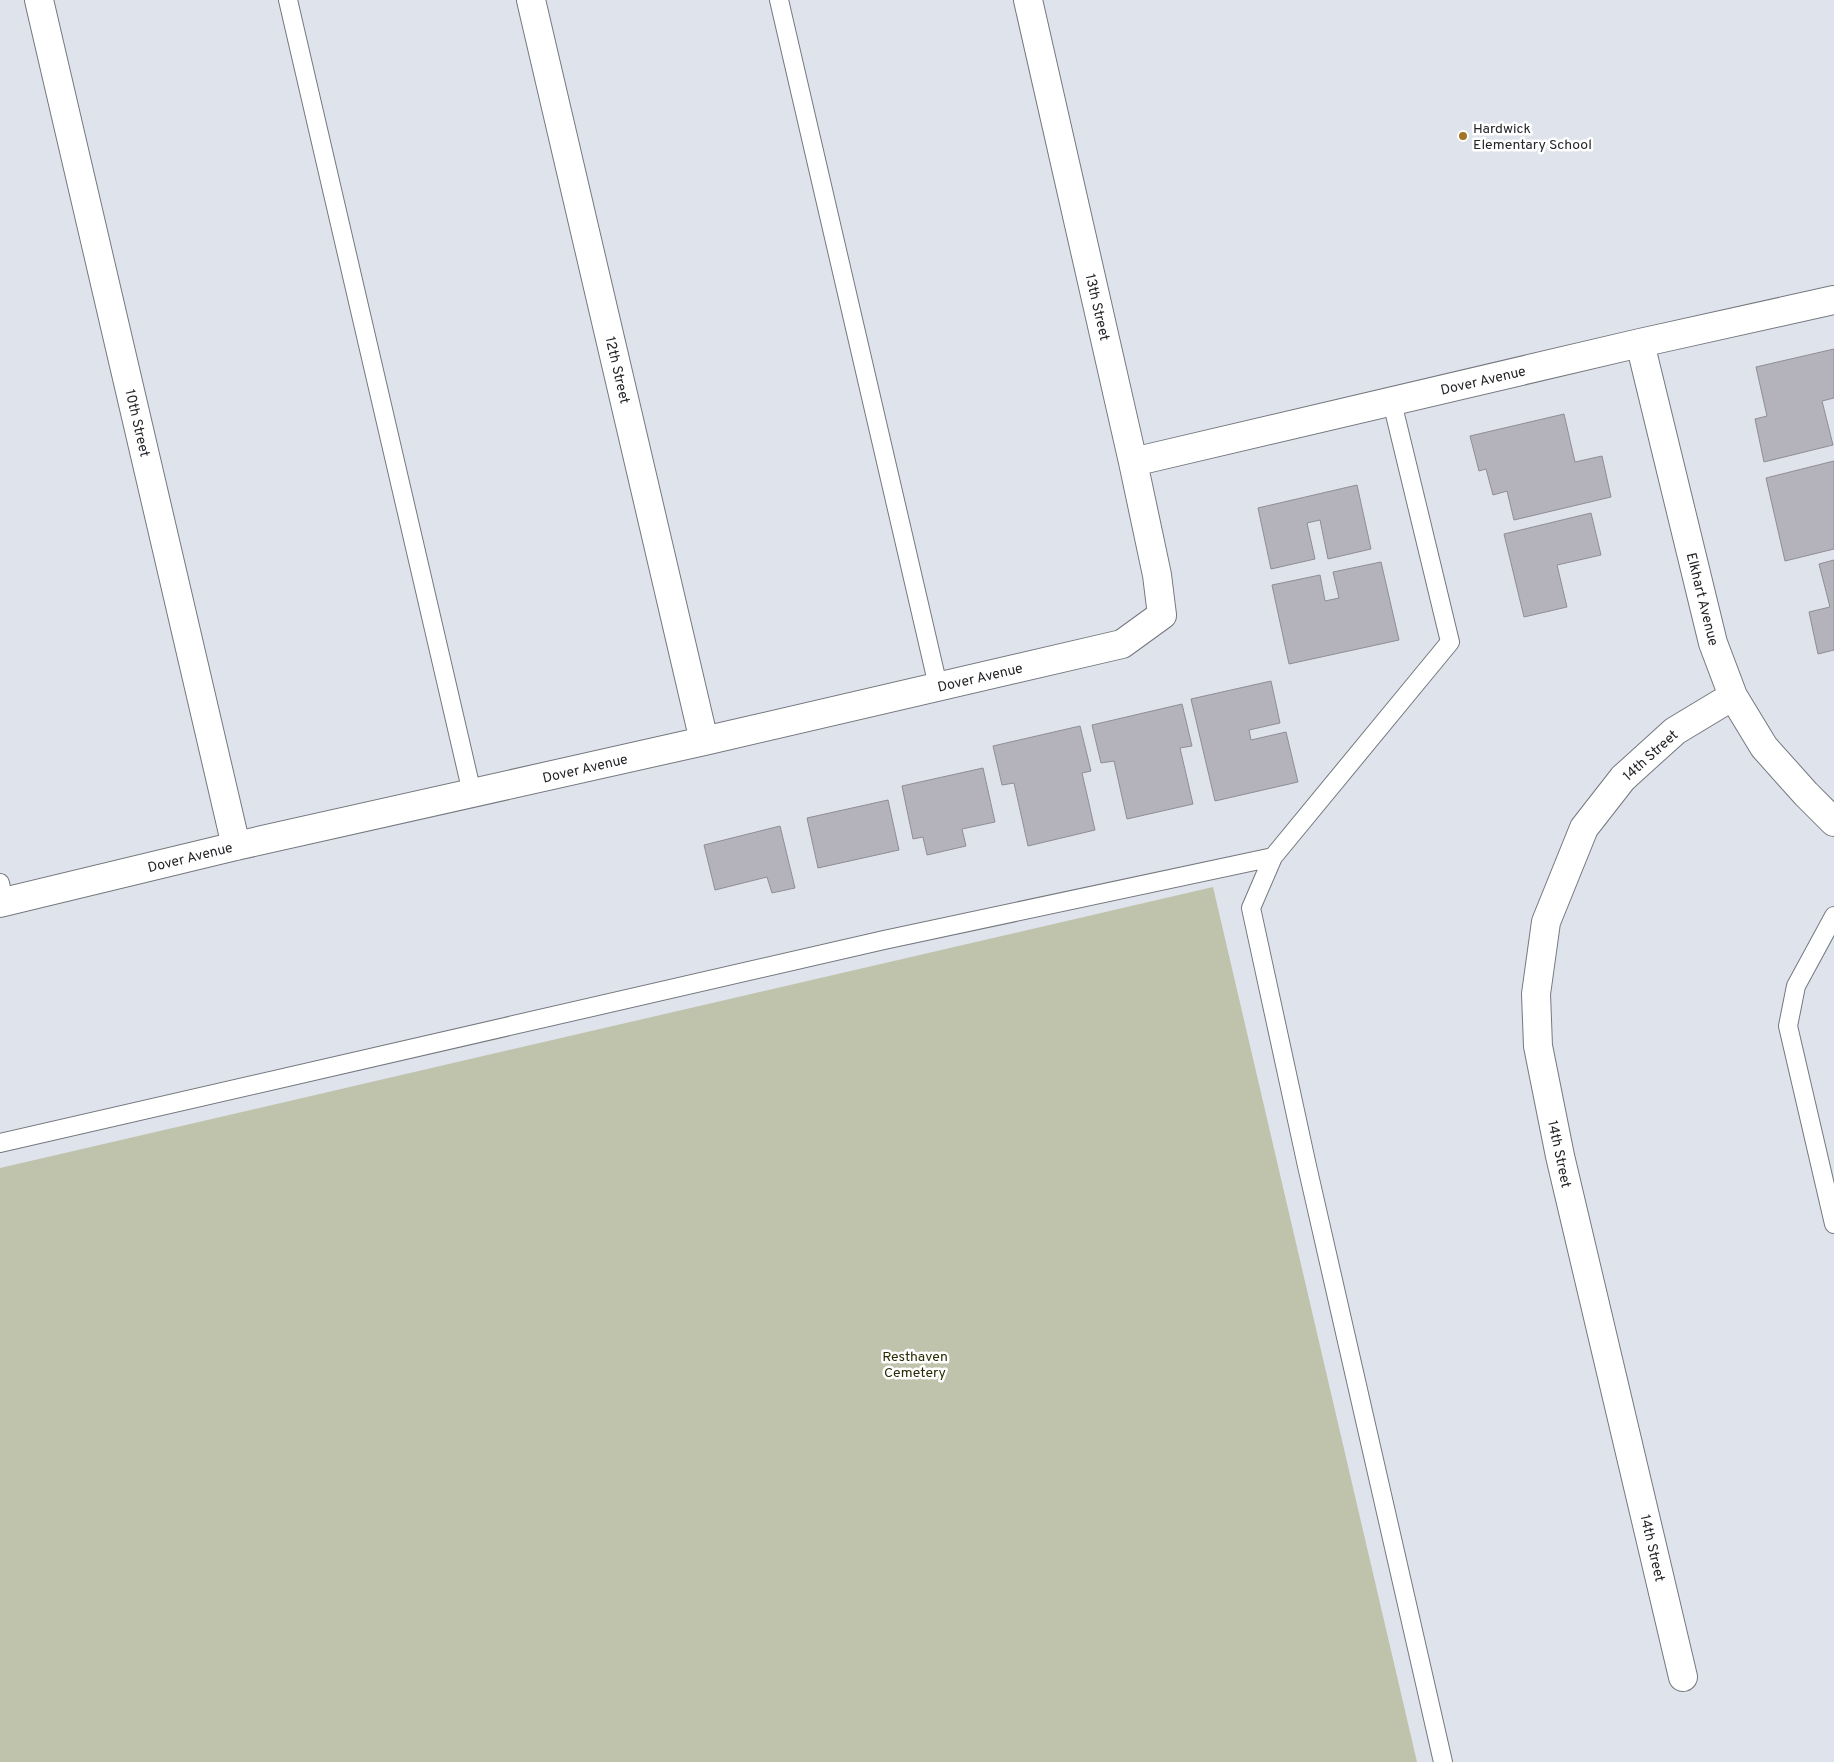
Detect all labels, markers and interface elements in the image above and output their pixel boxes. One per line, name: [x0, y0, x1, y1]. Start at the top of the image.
place label: Hardwick Elementary School: [1473, 121, 1592, 154]
marker: Hardwick Elementary School: [1457, 130, 1469, 142]
street label: 13th Street: [1081, 272, 1112, 342]
street label: 12th Street: [601, 335, 633, 406]
street label: Dover Avenue: [1439, 363, 1528, 400]
street label: 10th Street: [121, 388, 153, 459]
street label: Elkhart Avenue: [1682, 551, 1721, 648]
street label: Dover Avenue: [936, 660, 1025, 697]
street label: 14th Street: [1620, 727, 1682, 785]
street label: Dover Avenue: [541, 751, 630, 788]
street label: Dover Avenue: [146, 840, 235, 877]
street label: 14th Street: [1543, 1119, 1574, 1190]
park label: Resthaven Cemetery: [882, 1349, 948, 1382]
street label: 14th Street: [1636, 1513, 1668, 1584]

